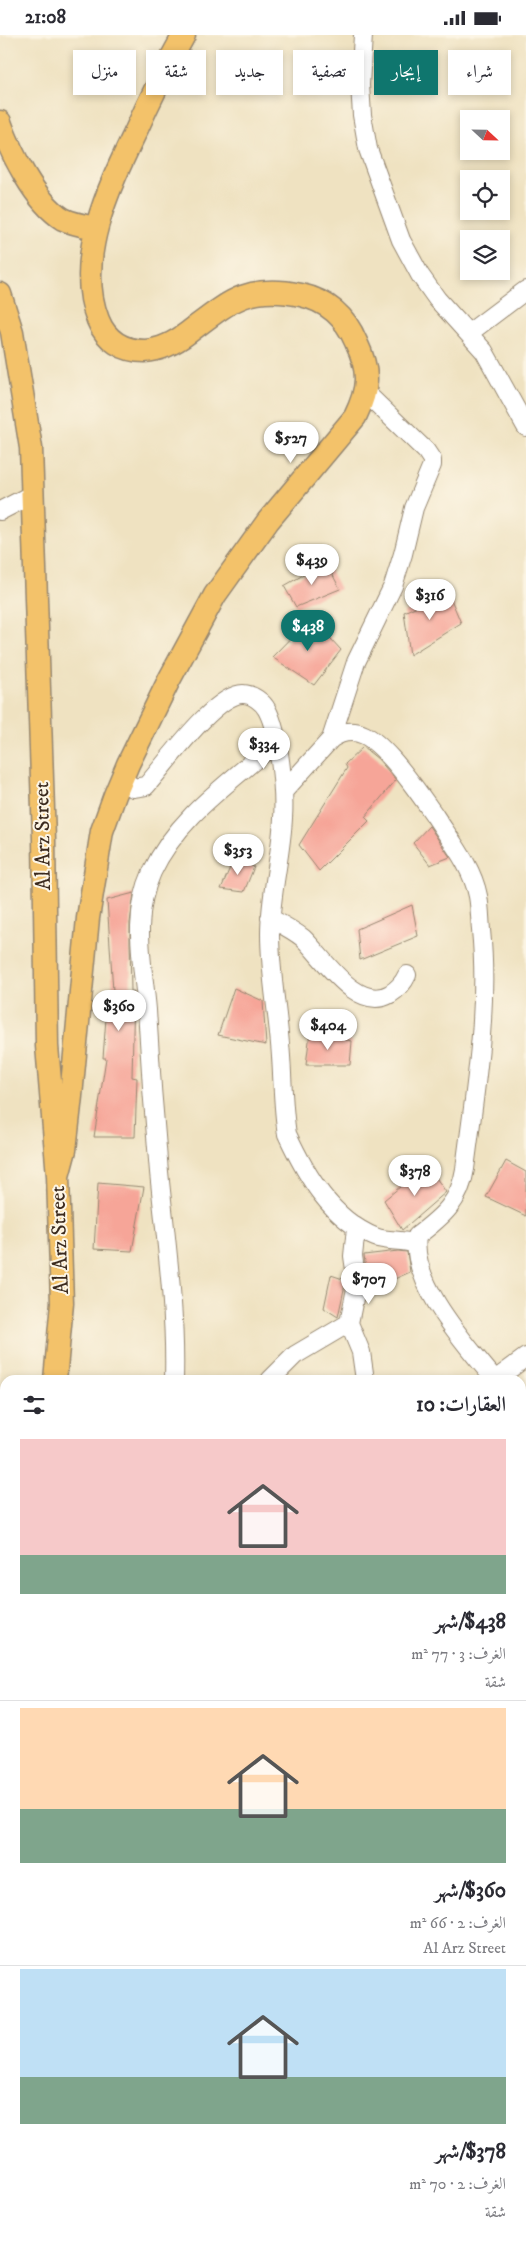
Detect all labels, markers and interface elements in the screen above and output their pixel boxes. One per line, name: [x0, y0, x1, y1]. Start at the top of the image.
text: 21:08: [25, 6, 66, 29]
chip: منزل: [73, 50, 136, 95]
chip: شقة: [146, 50, 206, 95]
chip: جديد: [216, 50, 283, 95]
chip: تصفية: [293, 50, 364, 95]
chip: إيجار: [374, 50, 438, 95]
chip: شراء: [448, 50, 511, 95]
north arrow: [460, 110, 510, 160]
map controls: [460, 110, 510, 280]
button: locate: [460, 170, 510, 220]
button: layers: [460, 230, 510, 280]
pin: $527: [261, 421, 321, 464]
text: $527: [275, 428, 307, 448]
pin: $439: [282, 543, 342, 586]
text: $439: [296, 550, 328, 570]
pin: $316: [400, 579, 460, 621]
text: $316: [416, 585, 444, 605]
pin: $438: [278, 609, 338, 652]
text: $438: [292, 616, 324, 636]
pin: $334: [234, 727, 294, 770]
text: $334: [249, 734, 279, 754]
street label: Al Arz Street: [29, 781, 57, 891]
pin: $353: [208, 833, 268, 876]
text: $353: [224, 840, 252, 860]
pin: $360: [89, 989, 149, 1032]
text: $360: [103, 996, 135, 1016]
pin: $404: [298, 1009, 358, 1051]
text: $404: [310, 1015, 346, 1035]
pin: $378: [385, 1155, 445, 1197]
text: $378: [399, 1161, 431, 1181]
street label: Al Arz Street: [45, 1185, 75, 1295]
pin: $707: [339, 1263, 399, 1305]
text: $707: [352, 1269, 386, 1289]
icon: filters: [20, 1391, 48, 1419]
text: العقارات: 10: [416, 1392, 506, 1418]
icon: home: [218, 1471, 308, 1561]
text: $438/شهر: [434, 1609, 506, 1635]
text: الغرف: 3 · 77 m²: [411, 1644, 506, 1664]
text: شقة: [485, 1672, 506, 1692]
icon: home: [218, 1741, 308, 1831]
text: $360/شهر: [435, 1878, 506, 1904]
text: الغرف: 2 · 66 m²: [410, 1913, 506, 1933]
text: Al Arz Street: [423, 1938, 506, 1958]
icon: home: [218, 2002, 308, 2092]
text: $378/شهر: [435, 2139, 506, 2165]
text: الغرف: 2 · 70 m²: [409, 2174, 506, 2194]
text: شقة: [485, 2202, 506, 2222]

